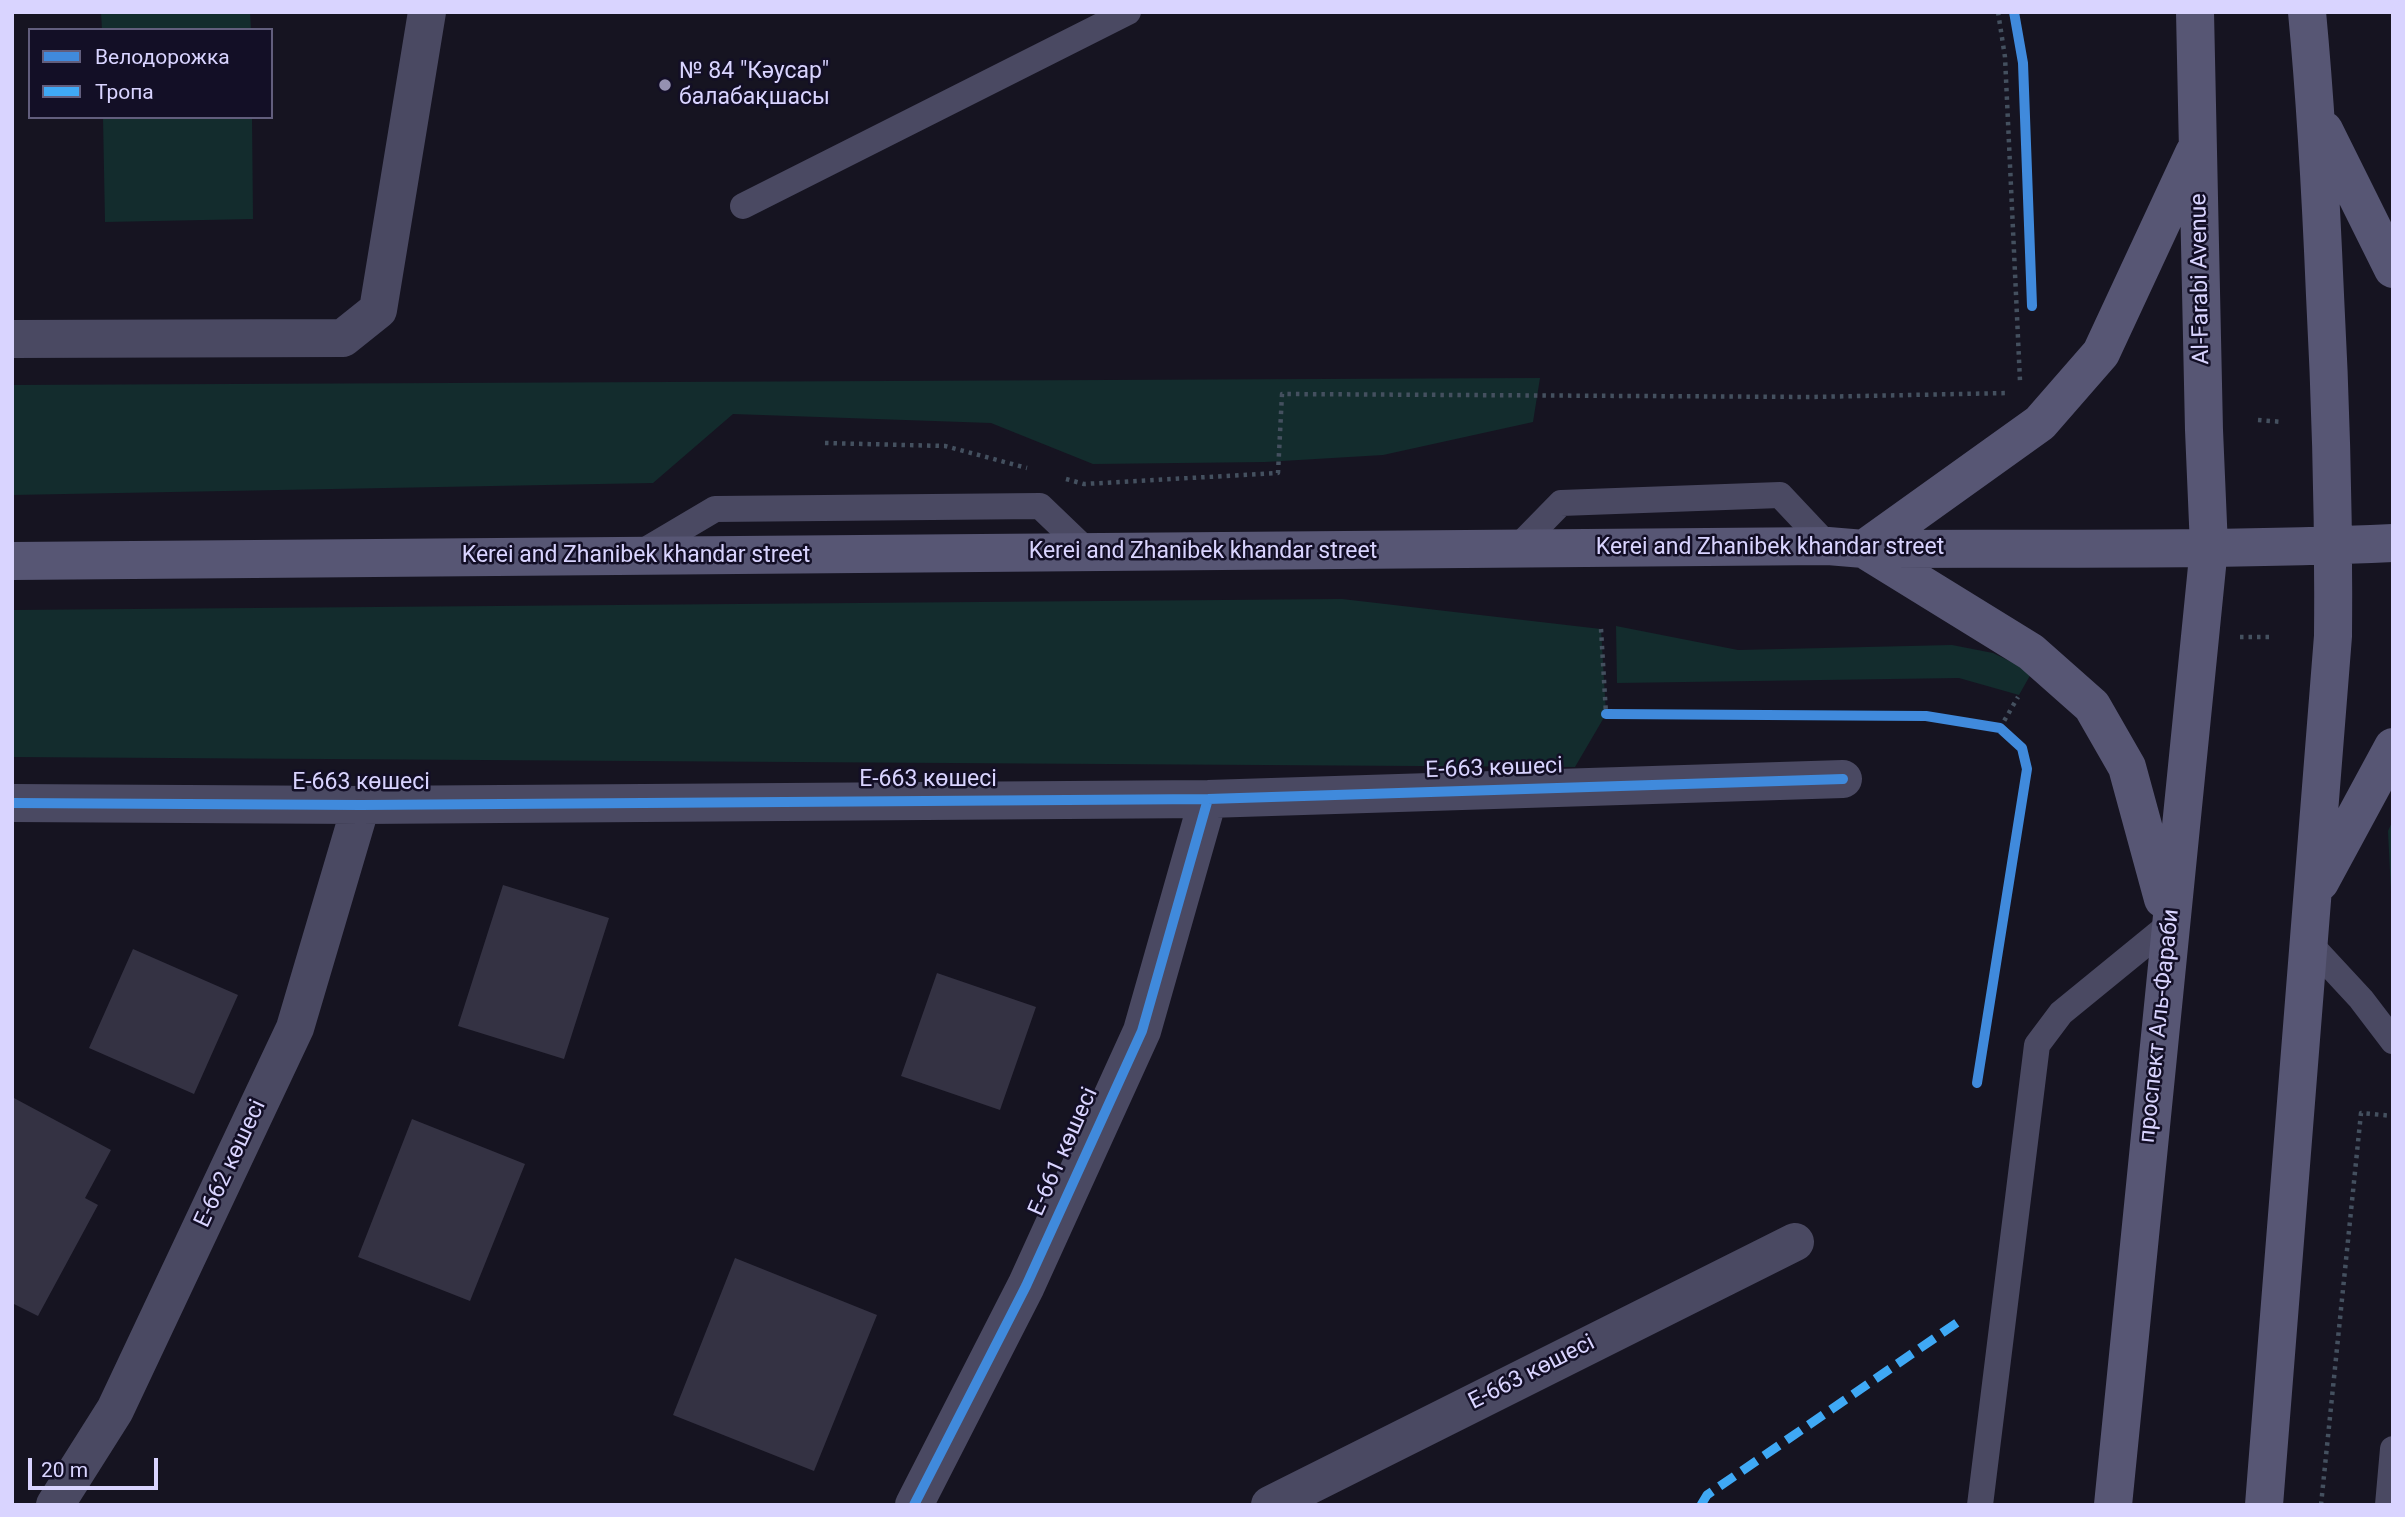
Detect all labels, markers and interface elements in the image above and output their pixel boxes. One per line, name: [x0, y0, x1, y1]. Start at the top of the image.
legend: [28, 28, 273, 119]
text: Велодорожка: [95, 45, 230, 69]
place label: № 84 "Кәусар" балабақшасы: [679, 58, 830, 112]
marker: № 84 "Кәусар" балабақшасы: [657, 77, 673, 93]
text: Тропа: [95, 80, 154, 104]
street label: Al-Farabi Avenue: [2186, 193, 2216, 365]
street label: Kerei and Zhanibek khandar street: [1596, 534, 1944, 562]
street label: Kerei and Zhanibek khandar street: [1029, 538, 1377, 566]
street label: Kerei and Zhanibek khandar street: [462, 542, 810, 570]
street label: Е-663 көшесі: [1425, 753, 1563, 785]
street label: Е-663 көшесі: [859, 766, 997, 794]
street label: Е-663 көшесі: [292, 769, 430, 797]
street label: проспект Аль-Фараби: [2134, 908, 2186, 1144]
street label: Е-661 көшесі: [1023, 1084, 1105, 1220]
street label: Е-662 көшесі: [189, 1096, 273, 1232]
street label: Е-663 көшесі: [1464, 1329, 1600, 1417]
scale bar: [32, 1444, 161, 1488]
text: 20 m: [41, 1458, 88, 1482]

